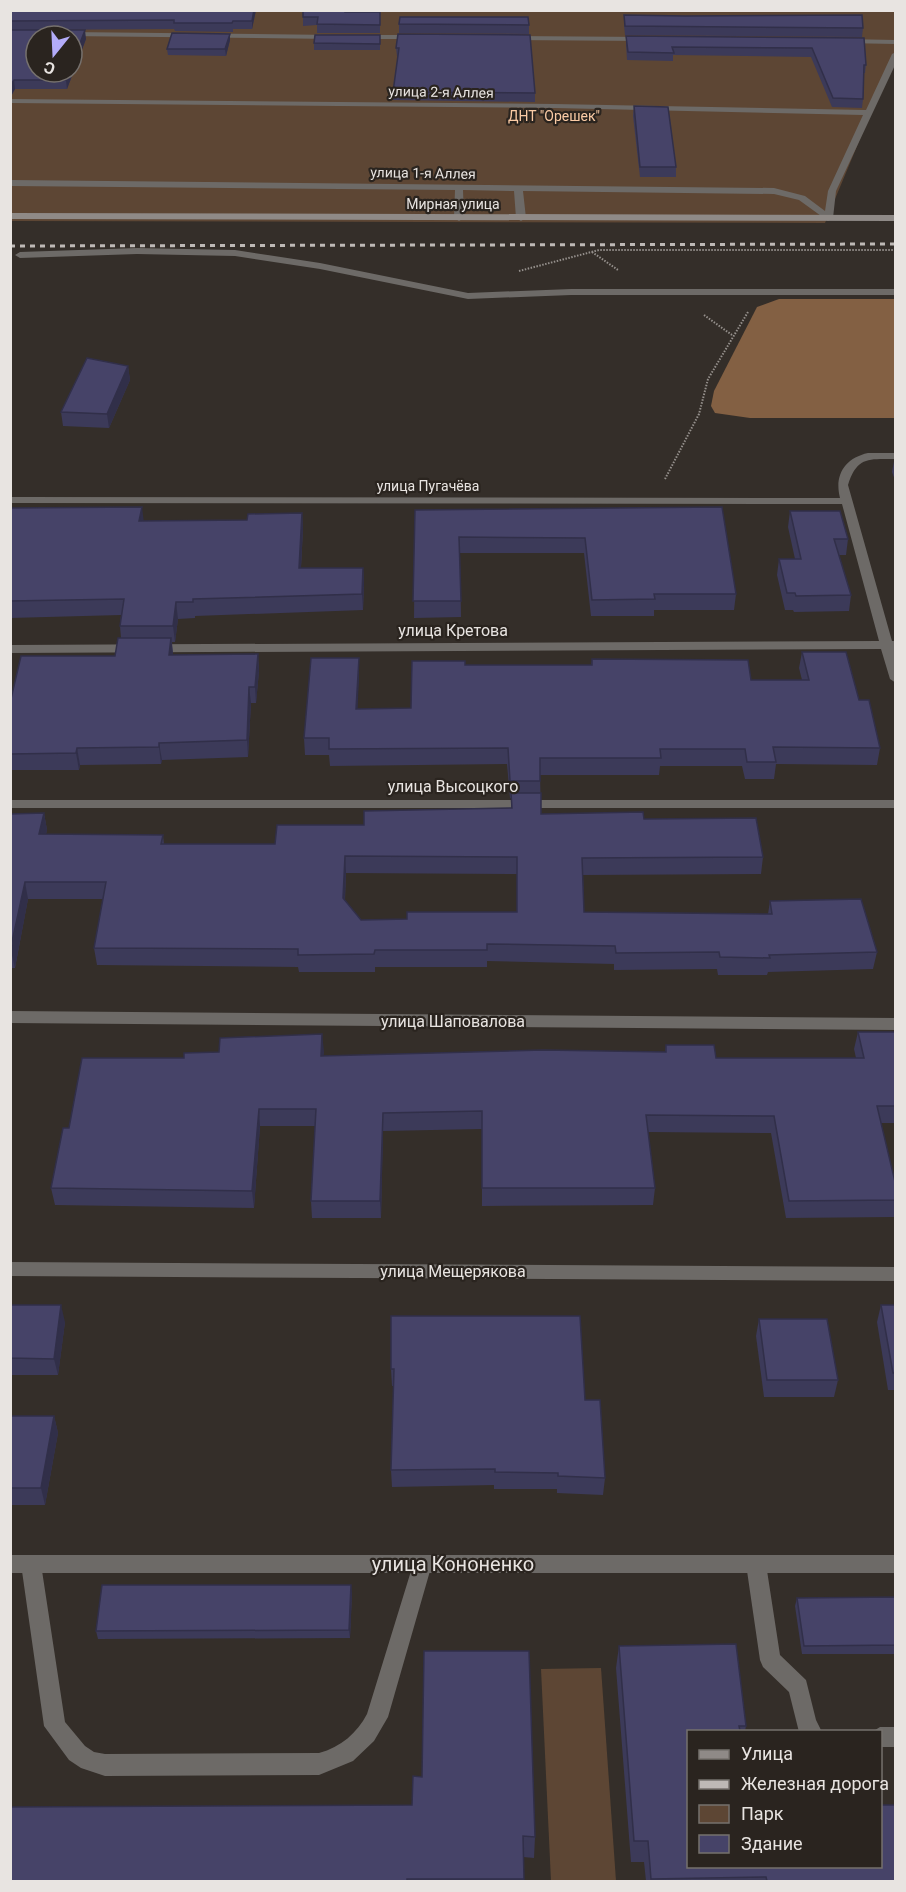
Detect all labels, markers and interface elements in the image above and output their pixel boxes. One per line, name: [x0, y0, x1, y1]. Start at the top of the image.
north arrow: [24, 24, 84, 84]
text: С: [42, 57, 57, 78]
street label: улица 2-я Аллея: [388, 83, 494, 101]
park label: ДНТ "Орешек": [508, 108, 600, 124]
street label: улица 1-я Аллея: [370, 164, 476, 182]
street label: Мирная улица: [406, 196, 500, 212]
street label: улица Пугачёва: [377, 478, 479, 494]
street label: улица Кретова: [398, 621, 508, 640]
street label: улица Высоцкого: [388, 777, 518, 796]
street label: улица Шаповалова: [381, 1012, 525, 1031]
street label: улица Мещерякова: [380, 1262, 526, 1281]
street label: улица Кононенко: [372, 1552, 534, 1576]
legend: [687, 1730, 882, 1868]
text: Улица: [741, 1743, 793, 1764]
text: Железная дорога: [741, 1773, 889, 1794]
text: Парк: [741, 1803, 784, 1824]
text: Здание: [741, 1833, 803, 1854]

